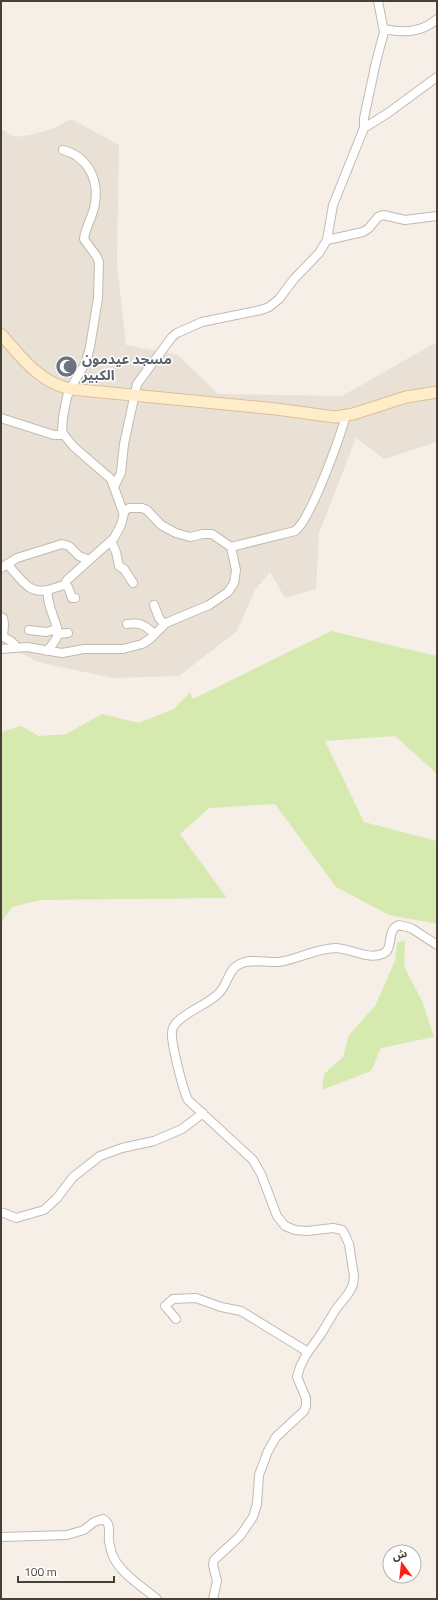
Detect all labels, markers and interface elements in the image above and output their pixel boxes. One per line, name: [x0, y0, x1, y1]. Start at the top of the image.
place label: مسجد عيدمون الكبير: [81, 348, 172, 385]
mosque icon: مسجد عيدمون الكبير: [53, 353, 79, 379]
north arrow: [382, 1544, 422, 1584]
text: ش: [390, 1545, 409, 1564]
scale bar: [18, 1558, 114, 1584]
text: 100 m: [24, 1562, 57, 1581]

